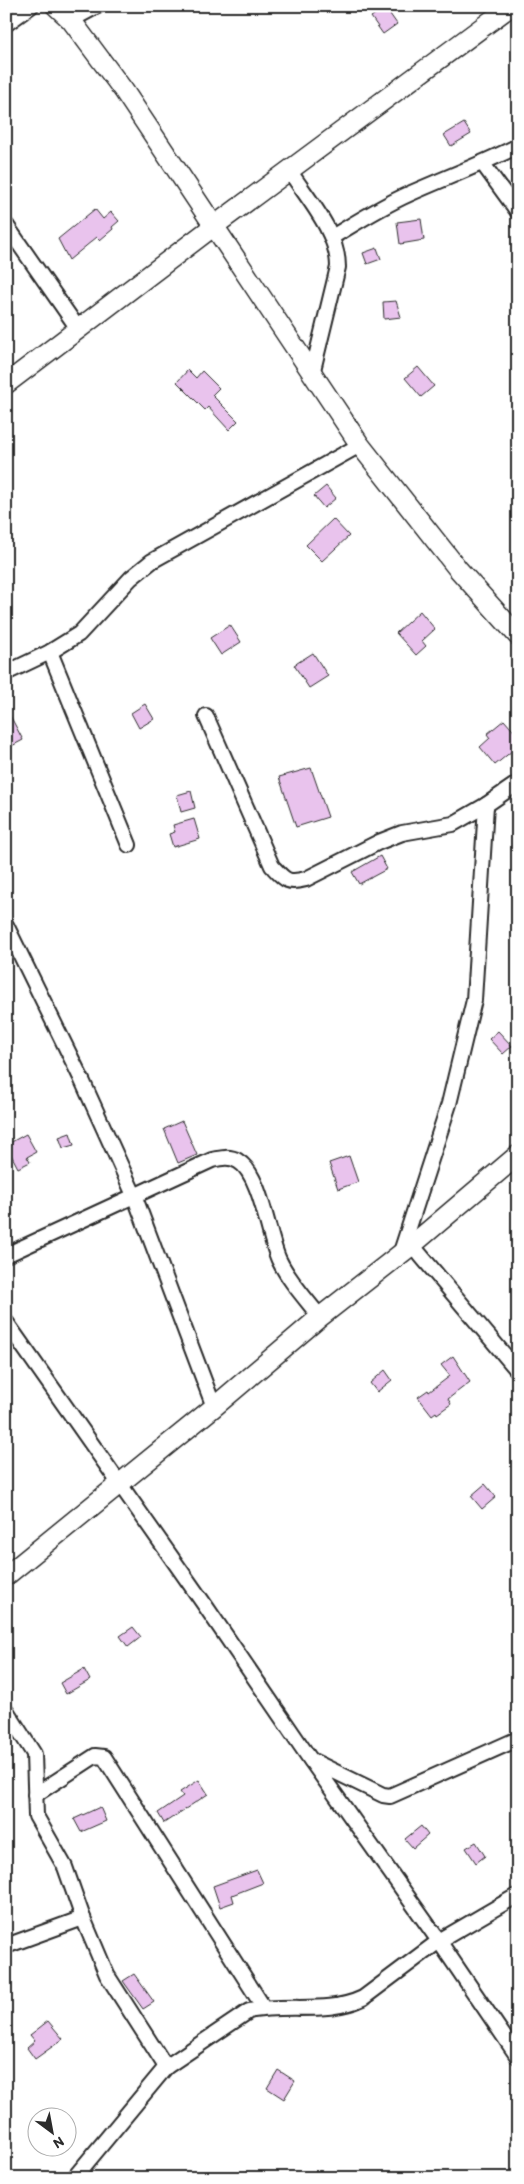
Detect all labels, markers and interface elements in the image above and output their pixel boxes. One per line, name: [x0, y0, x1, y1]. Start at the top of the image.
north arrow: [28, 2106, 78, 2156]
text: N: [50, 2133, 67, 2152]

